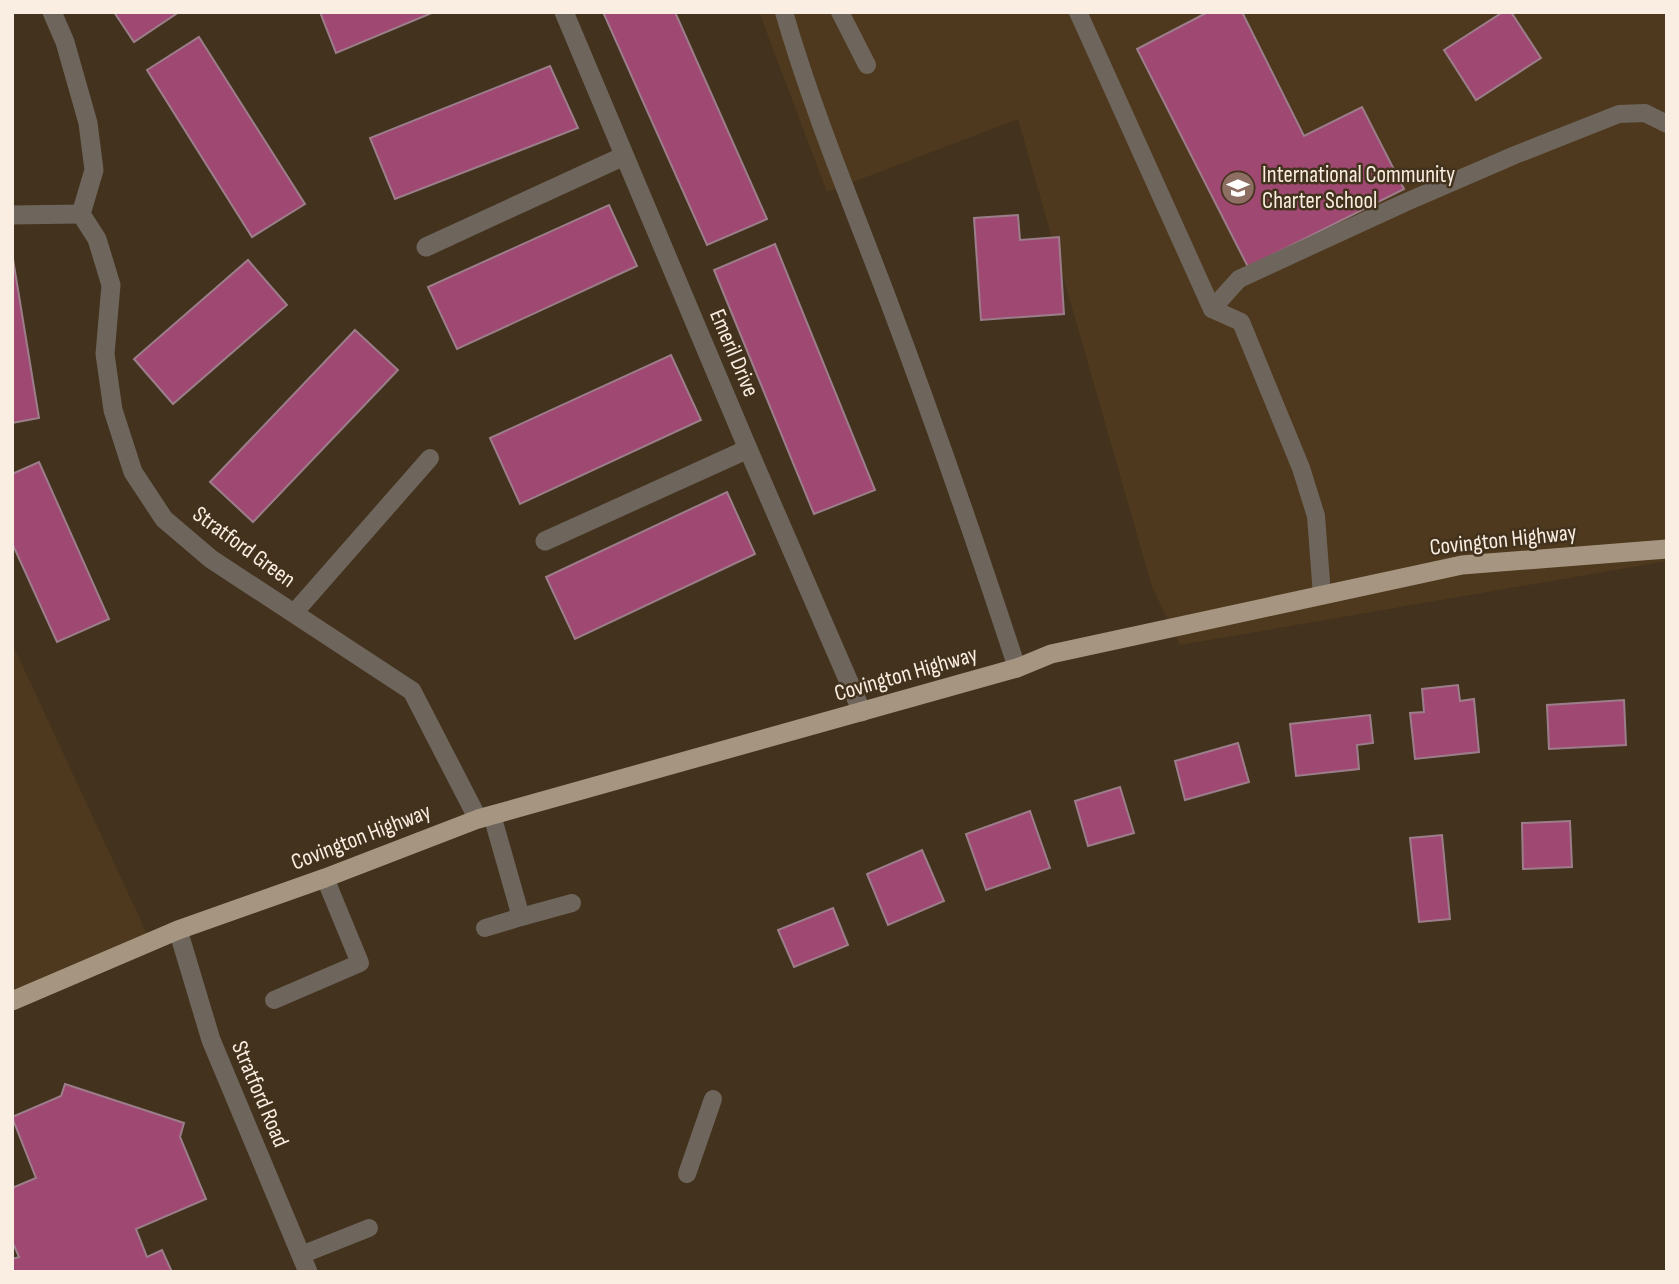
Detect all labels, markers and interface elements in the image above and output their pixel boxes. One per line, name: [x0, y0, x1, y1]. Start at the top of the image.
place label: International Community Charter School: [1262, 161, 1455, 215]
school or university icon: International Community Charter School: [1219, 169, 1257, 207]
street label: Emeril Drive: [703, 305, 765, 401]
street label: Stratford Green: [187, 500, 301, 594]
street label: Covington Highway: [1428, 518, 1578, 562]
street label: Covington Highway: [831, 640, 981, 708]
street label: Covington Highway: [287, 797, 435, 876]
street label: Stratford Road: [225, 1037, 295, 1151]

